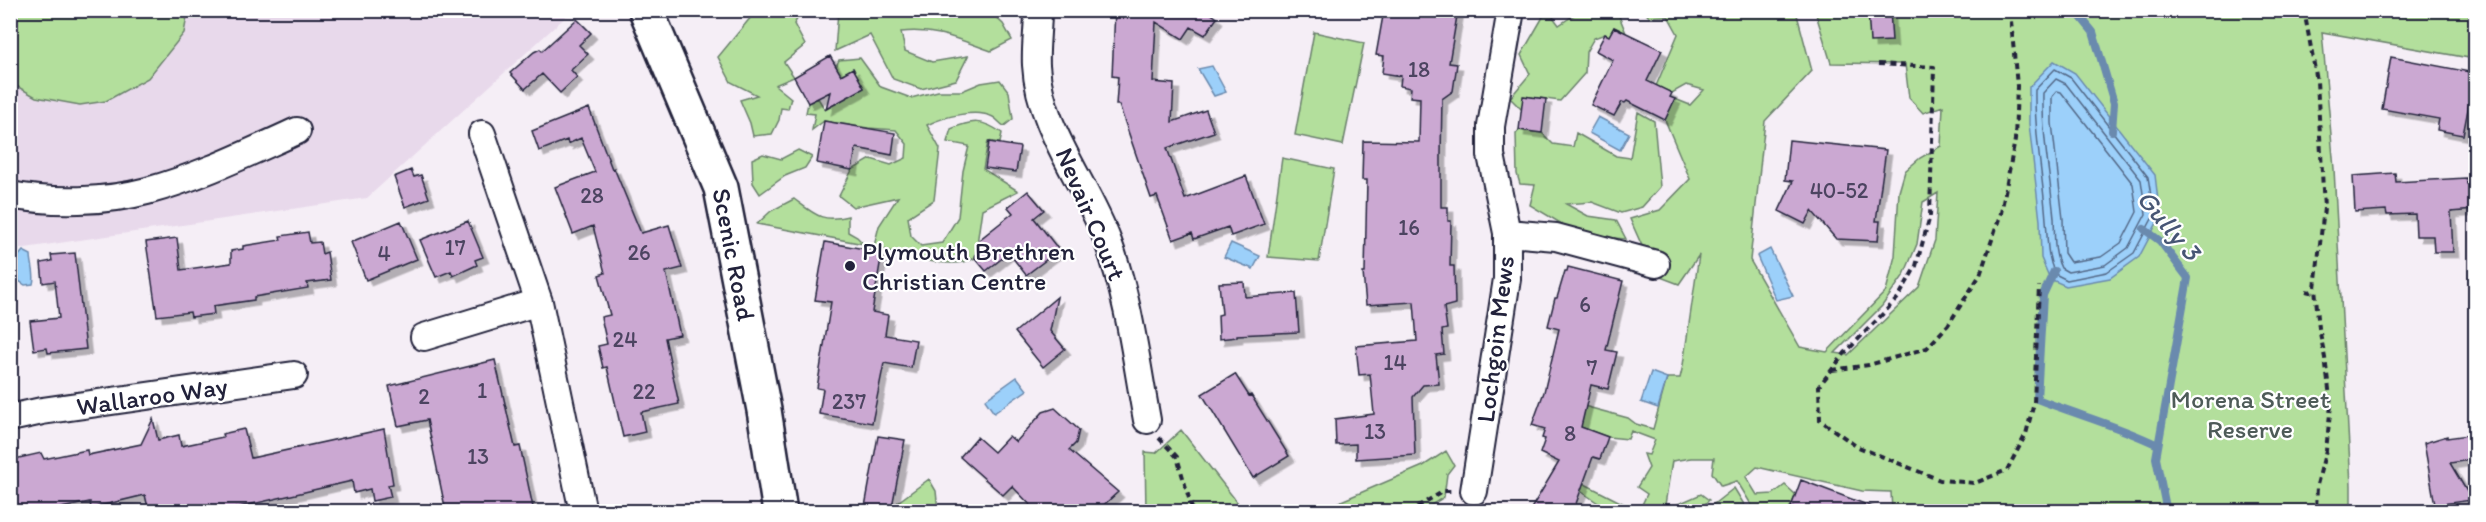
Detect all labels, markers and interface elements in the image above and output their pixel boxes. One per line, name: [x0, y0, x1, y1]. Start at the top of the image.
house number: 18: [1408, 56, 1430, 83]
street label: Nevair Court: [1049, 143, 1133, 286]
house number: 40-52: [1810, 177, 1869, 204]
house number: 28: [580, 182, 604, 209]
water label: Gully 3: [2130, 183, 2210, 269]
street label: Scenic Road: [705, 185, 763, 324]
house number: 16: [1398, 214, 1420, 241]
house number: 17: [444, 234, 466, 261]
place label: Plymouth Brethren Christian Centre: [862, 235, 1075, 297]
house number: 26: [627, 239, 651, 266]
house number: 4: [377, 240, 391, 267]
street label: Lochgoin Mews: [1469, 254, 1521, 424]
marker: Plymouth Brethren Christian Centre: [843, 259, 857, 273]
house number: 6: [1579, 291, 1591, 318]
house number: 24: [613, 326, 637, 353]
house number: 14: [1383, 349, 1407, 376]
house number: 7: [1587, 354, 1598, 381]
street label: Wallaroo Way: [74, 370, 230, 422]
house number: 1: [477, 377, 487, 404]
house number: 22: [632, 378, 656, 405]
house number: 2: [418, 383, 430, 410]
park label: Morena Street Reserve: [2171, 383, 2330, 445]
house number: 237: [832, 388, 866, 415]
house number: 13: [1364, 418, 1386, 445]
house number: 8: [1564, 420, 1576, 447]
house number: 13: [467, 443, 489, 470]

